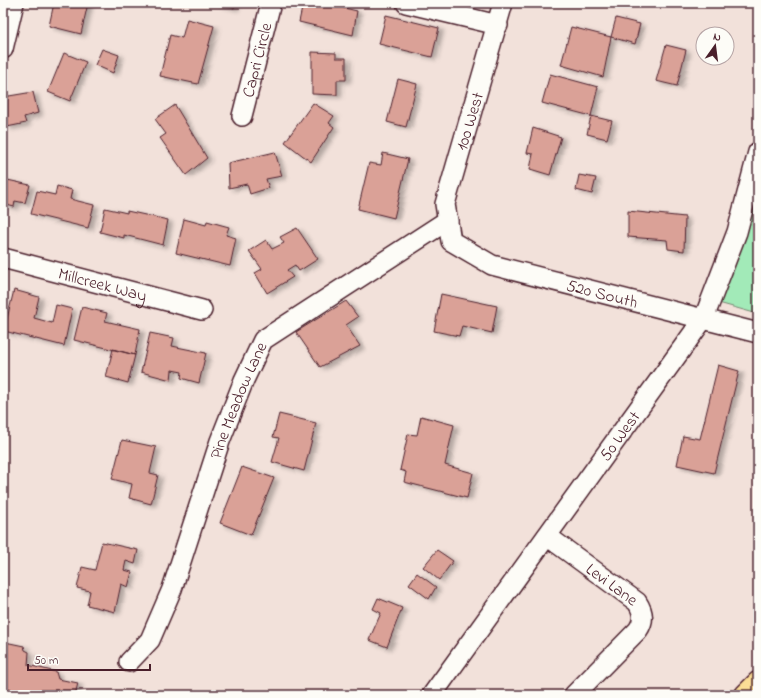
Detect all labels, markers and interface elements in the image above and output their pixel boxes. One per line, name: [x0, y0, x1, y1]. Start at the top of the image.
street label: Capri Circle: [236, 20, 280, 100]
north arrow: [695, 26, 735, 66]
text: N: [712, 29, 723, 46]
street label: 100 West: [450, 89, 491, 154]
street label: Millcreek Way: [55, 262, 149, 310]
street label: 520 South: [563, 273, 640, 316]
street label: Pine Meadow Lane: [204, 338, 274, 462]
street label: 50 West: [594, 406, 647, 467]
street label: Levi Lane: [580, 557, 643, 613]
scale bar: [28, 646, 150, 672]
text: 50 m: [34, 652, 58, 670]

